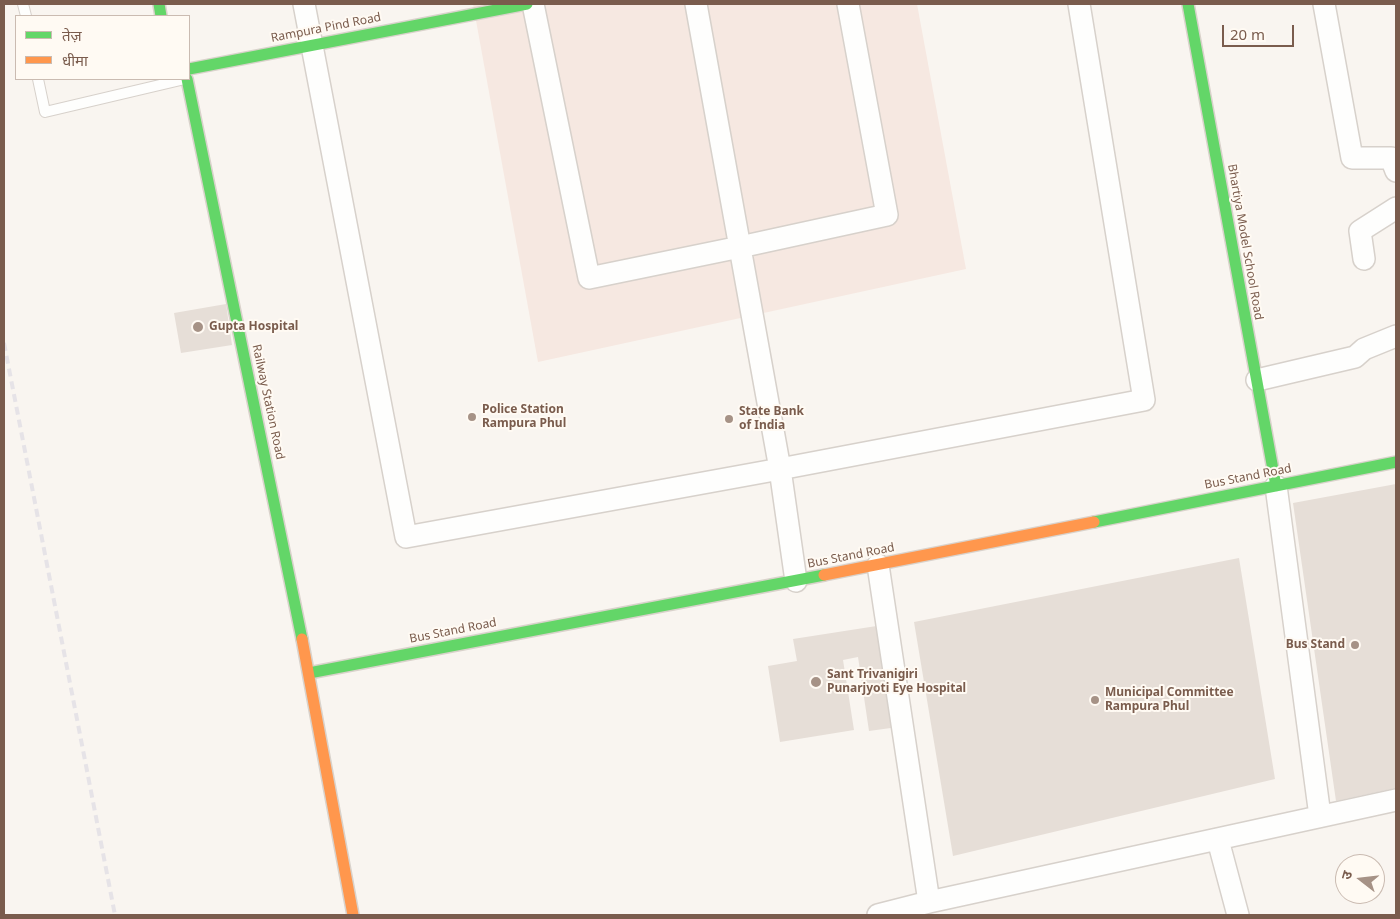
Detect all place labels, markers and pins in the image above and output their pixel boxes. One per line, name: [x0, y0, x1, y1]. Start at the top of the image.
marker: Gupta Hospital: [191, 320, 205, 334]
place label: Gupta Hospital: [209, 320, 298, 334]
place label: Police Station Rampura Phul: [482, 403, 566, 431]
place label: State Bank of India: [739, 405, 804, 433]
marker: Police Station Rampura Phul: [466, 411, 478, 423]
marker: State Bank of India: [723, 413, 735, 425]
place label: Bus Stand: [1286, 638, 1345, 652]
marker: Bus Stand: [1349, 639, 1361, 651]
place label: Sant Trivanigiri Punarjyoti Eye Hospital: [827, 668, 966, 696]
marker: Sant Trivanigiri Punarjyoti Eye Hospital: [809, 675, 823, 689]
place label: Municipal Committee Rampura Phul: [1105, 686, 1234, 714]
marker: Municipal Committee Rampura Phul: [1089, 694, 1101, 706]

